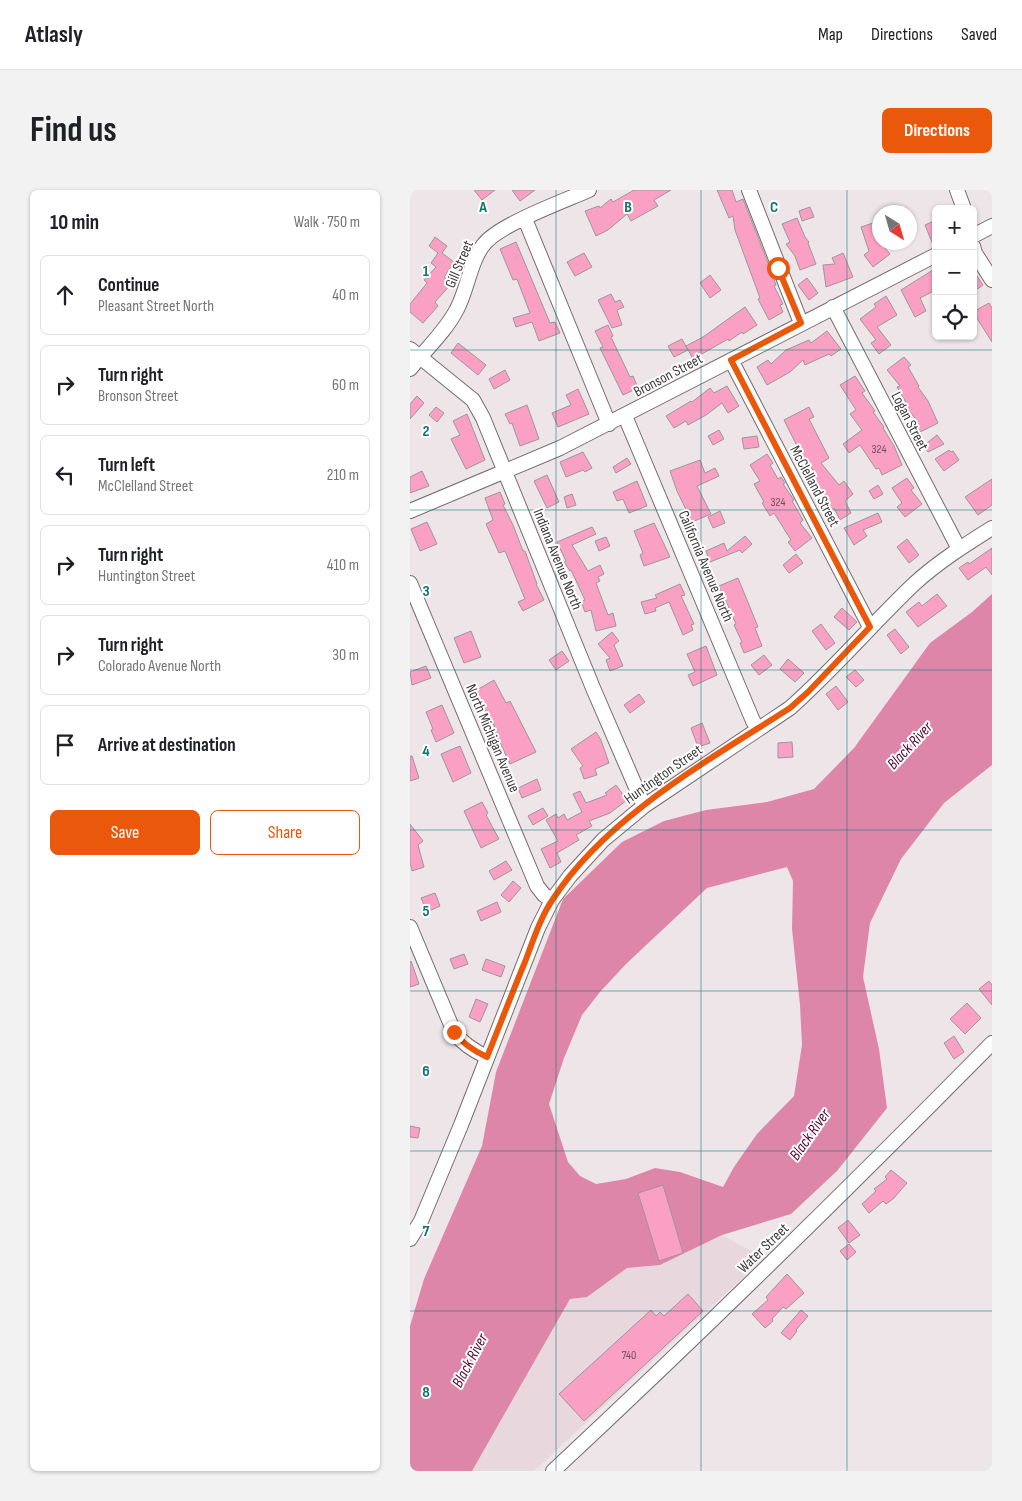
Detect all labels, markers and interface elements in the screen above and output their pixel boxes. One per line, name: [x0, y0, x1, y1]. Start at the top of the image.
text: Atlasly: [25, 20, 83, 49]
text: Map: [818, 24, 843, 45]
text: Directions: [871, 24, 933, 45]
text: Saved: [961, 24, 997, 45]
button: Directions: [882, 108, 992, 153]
text: Find us: [30, 109, 117, 152]
text: A: [478, 198, 487, 217]
text: B: [624, 198, 632, 217]
text: C: [770, 198, 778, 217]
north arrow: [872, 205, 917, 250]
map controls: [932, 205, 977, 340]
button: +: [932, 205, 977, 250]
text: 10 min: [50, 210, 99, 235]
text: Walk · 750 m: [294, 213, 360, 232]
street label: Gill Street: [441, 237, 478, 291]
button: −: [932, 250, 977, 295]
route start: [767, 257, 790, 280]
text: 1: [423, 262, 430, 281]
text: Continue: [98, 274, 159, 297]
icon: ahead: [51, 281, 79, 309]
text: 40 m: [332, 286, 359, 305]
button: locate: [932, 295, 977, 340]
text: Pleasant Street North: [98, 297, 214, 316]
street label: Bronson Street: [630, 349, 706, 402]
text: Turn right: [98, 364, 163, 387]
icon: right: [51, 371, 79, 399]
text: 60 m: [332, 376, 359, 395]
text: Bronson Street: [98, 387, 178, 406]
street label: Logan Street: [887, 389, 933, 454]
text: 2: [422, 422, 430, 441]
street label: McClelland Street: [785, 442, 844, 530]
house number: 324: [872, 442, 886, 457]
text: Turn left: [98, 454, 155, 477]
icon: left: [51, 461, 79, 489]
text: 210 m: [327, 466, 359, 485]
text: McClelland Street: [98, 477, 193, 496]
house number: 324: [771, 495, 785, 510]
street label: Indiana Avenue North: [529, 506, 586, 612]
street label: California Avenue North: [674, 508, 738, 625]
text: Turn right: [98, 544, 163, 567]
icon: right: [51, 551, 79, 579]
text: 410 m: [327, 556, 359, 575]
text: Huntington Street: [98, 567, 195, 586]
text: 3: [422, 582, 430, 601]
text: Turn right: [98, 634, 163, 657]
icon: right: [51, 641, 79, 669]
text: 30 m: [332, 646, 359, 665]
text: Colorado Avenue North: [98, 657, 221, 676]
street label: North Michigan Avenue: [461, 681, 524, 795]
water label: Black River: [883, 718, 937, 774]
icon: arrive: [51, 731, 79, 759]
text: Arrive at destination: [98, 734, 236, 757]
street label: Huntington Street: [620, 740, 706, 808]
text: 4: [422, 742, 430, 761]
button: Save: [50, 810, 200, 855]
button: Share: [210, 810, 360, 855]
text: 5: [422, 902, 430, 921]
route end: [443, 1021, 466, 1044]
text: 6: [422, 1062, 430, 1081]
water label: Black River: [786, 1105, 835, 1164]
street label: Water Street: [734, 1219, 793, 1277]
text: 7: [423, 1222, 430, 1241]
water label: Black River: [448, 1330, 493, 1391]
house number: 740: [622, 1348, 636, 1363]
text: 8: [422, 1383, 430, 1402]

